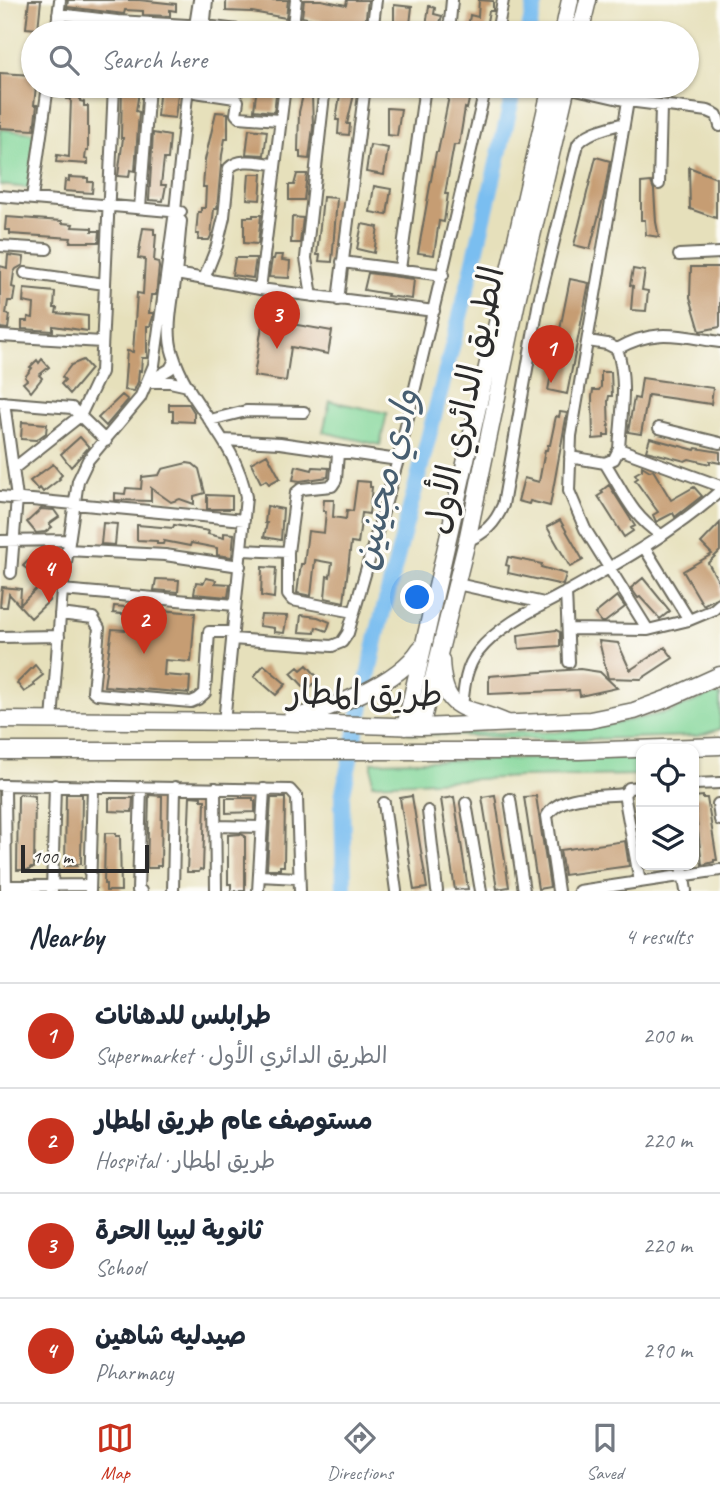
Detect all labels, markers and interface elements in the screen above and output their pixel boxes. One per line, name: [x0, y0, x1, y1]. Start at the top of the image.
search box: [21, 21, 699, 98]
icon: search: [45, 41, 83, 79]
text: Search here: [101, 43, 207, 76]
street label: الطريق الدائري الأول: [413, 262, 517, 539]
pin: 3: [254, 291, 300, 349]
pin: 1: [528, 325, 574, 383]
water label: وادي مجينين: [339, 384, 433, 575]
pin: 4: [26, 545, 72, 603]
your location: [400, 580, 434, 614]
pin: 2: [121, 596, 167, 654]
street label: طريق المطار: [284, 670, 443, 717]
map controls: [636, 744, 699, 870]
button: locate: [636, 744, 699, 807]
button: layers: [636, 807, 699, 870]
scale bar: [21, 842, 149, 874]
text: 100 m: [32, 845, 73, 869]
text: Nearby: [28, 918, 104, 956]
text: 4 results: [625, 922, 692, 951]
text: طرابلس للدهانات: [95, 999, 271, 1032]
text: 1: [46, 1021, 56, 1050]
text: 200 m: [643, 1021, 692, 1050]
text: Supermarket · الطريق الدائري الأول: [95, 1041, 387, 1070]
text: مستوصف عام طريق المطار: [95, 1104, 373, 1137]
text: 2: [46, 1126, 56, 1155]
text: 220 m: [643, 1126, 692, 1155]
text: Hospital · طريق المطار: [95, 1146, 275, 1175]
text: ثانوية ليبيا الحرة: [95, 1214, 262, 1247]
text: 3: [46, 1231, 56, 1260]
text: 220 m: [643, 1231, 692, 1260]
text: School: [95, 1253, 144, 1282]
text: صيدليه شاهين: [95, 1319, 246, 1352]
text: 4: [46, 1336, 56, 1365]
text: 290 m: [643, 1336, 692, 1365]
text: Pharmacy: [95, 1358, 173, 1387]
tab: Map: [96, 1419, 134, 1485]
tab: Directions: [327, 1419, 393, 1485]
tab: Saved: [586, 1419, 624, 1485]

